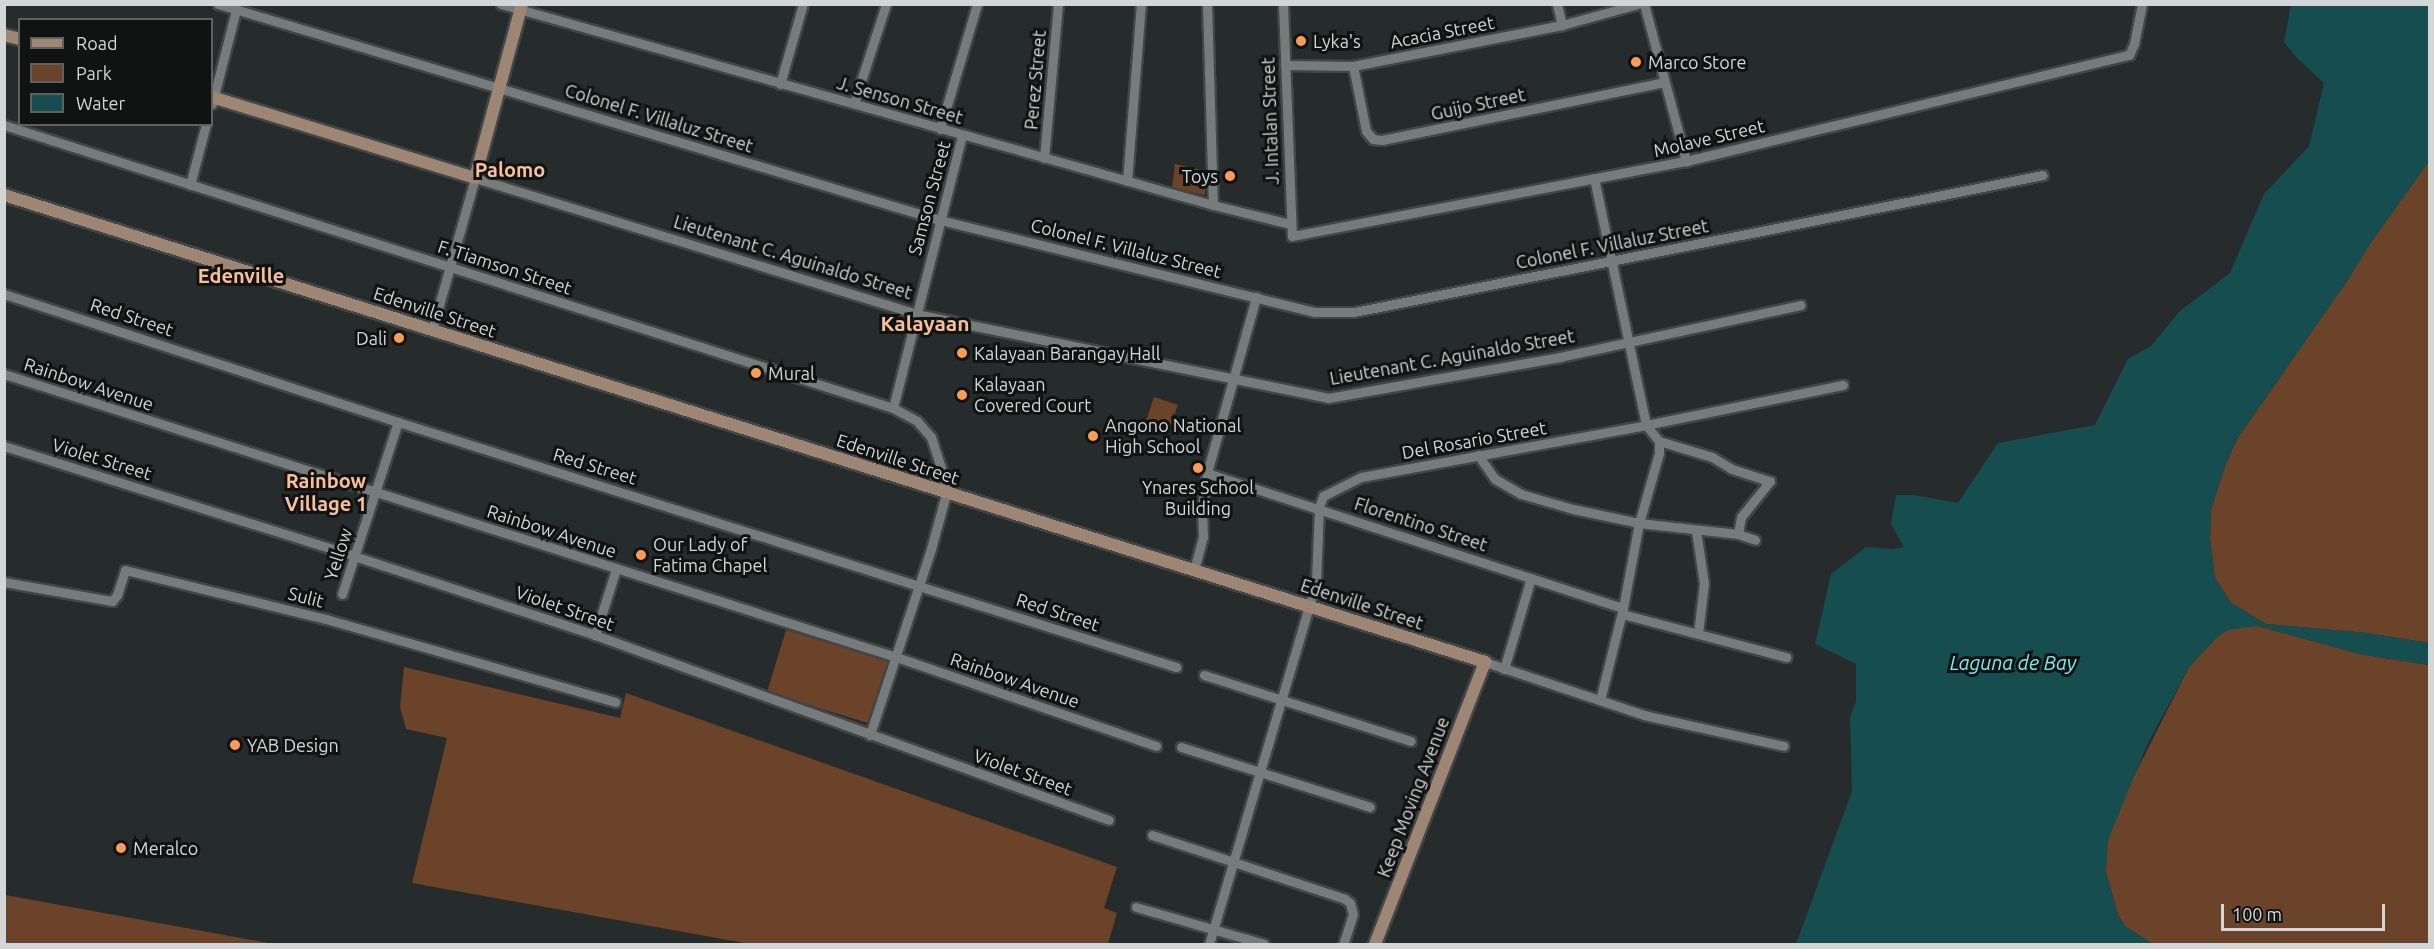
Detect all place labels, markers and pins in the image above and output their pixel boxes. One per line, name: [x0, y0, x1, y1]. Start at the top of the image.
place label: Lyka's: [1313, 30, 1361, 52]
marker: Lyka's: [1294, 34, 1308, 48]
place label: Marco Store: [1648, 51, 1746, 73]
marker: Marco Store: [1629, 55, 1643, 69]
place label: Toys: [1182, 165, 1218, 187]
marker: Toys: [1223, 169, 1237, 183]
place label: Dali: [356, 327, 387, 349]
marker: Dali: [392, 331, 406, 345]
place label: Kalayaan Barangay Hall: [974, 342, 1160, 364]
marker: Kalayaan Barangay Hall: [955, 346, 969, 360]
place label: Mural: [768, 362, 815, 384]
marker: Mural: [749, 366, 763, 380]
place label: Kalayaan Covered Court: [974, 374, 1091, 416]
marker: Kalayaan Covered Court: [955, 388, 969, 402]
place label: Angono National High School: [1105, 415, 1241, 458]
marker: Angono National High School: [1086, 429, 1100, 443]
marker: Ynares School Building: [1191, 461, 1205, 475]
place label: Ynares School Building: [1142, 477, 1254, 520]
place label: Our Lady of Fatima Chapel: [653, 534, 767, 576]
marker: Our Lady of Fatima Chapel: [634, 548, 648, 562]
place label: YAB Design: [247, 734, 339, 756]
marker: YAB Design: [228, 738, 242, 752]
place label: Meralco: [133, 837, 198, 859]
marker: Meralco: [114, 841, 128, 855]

